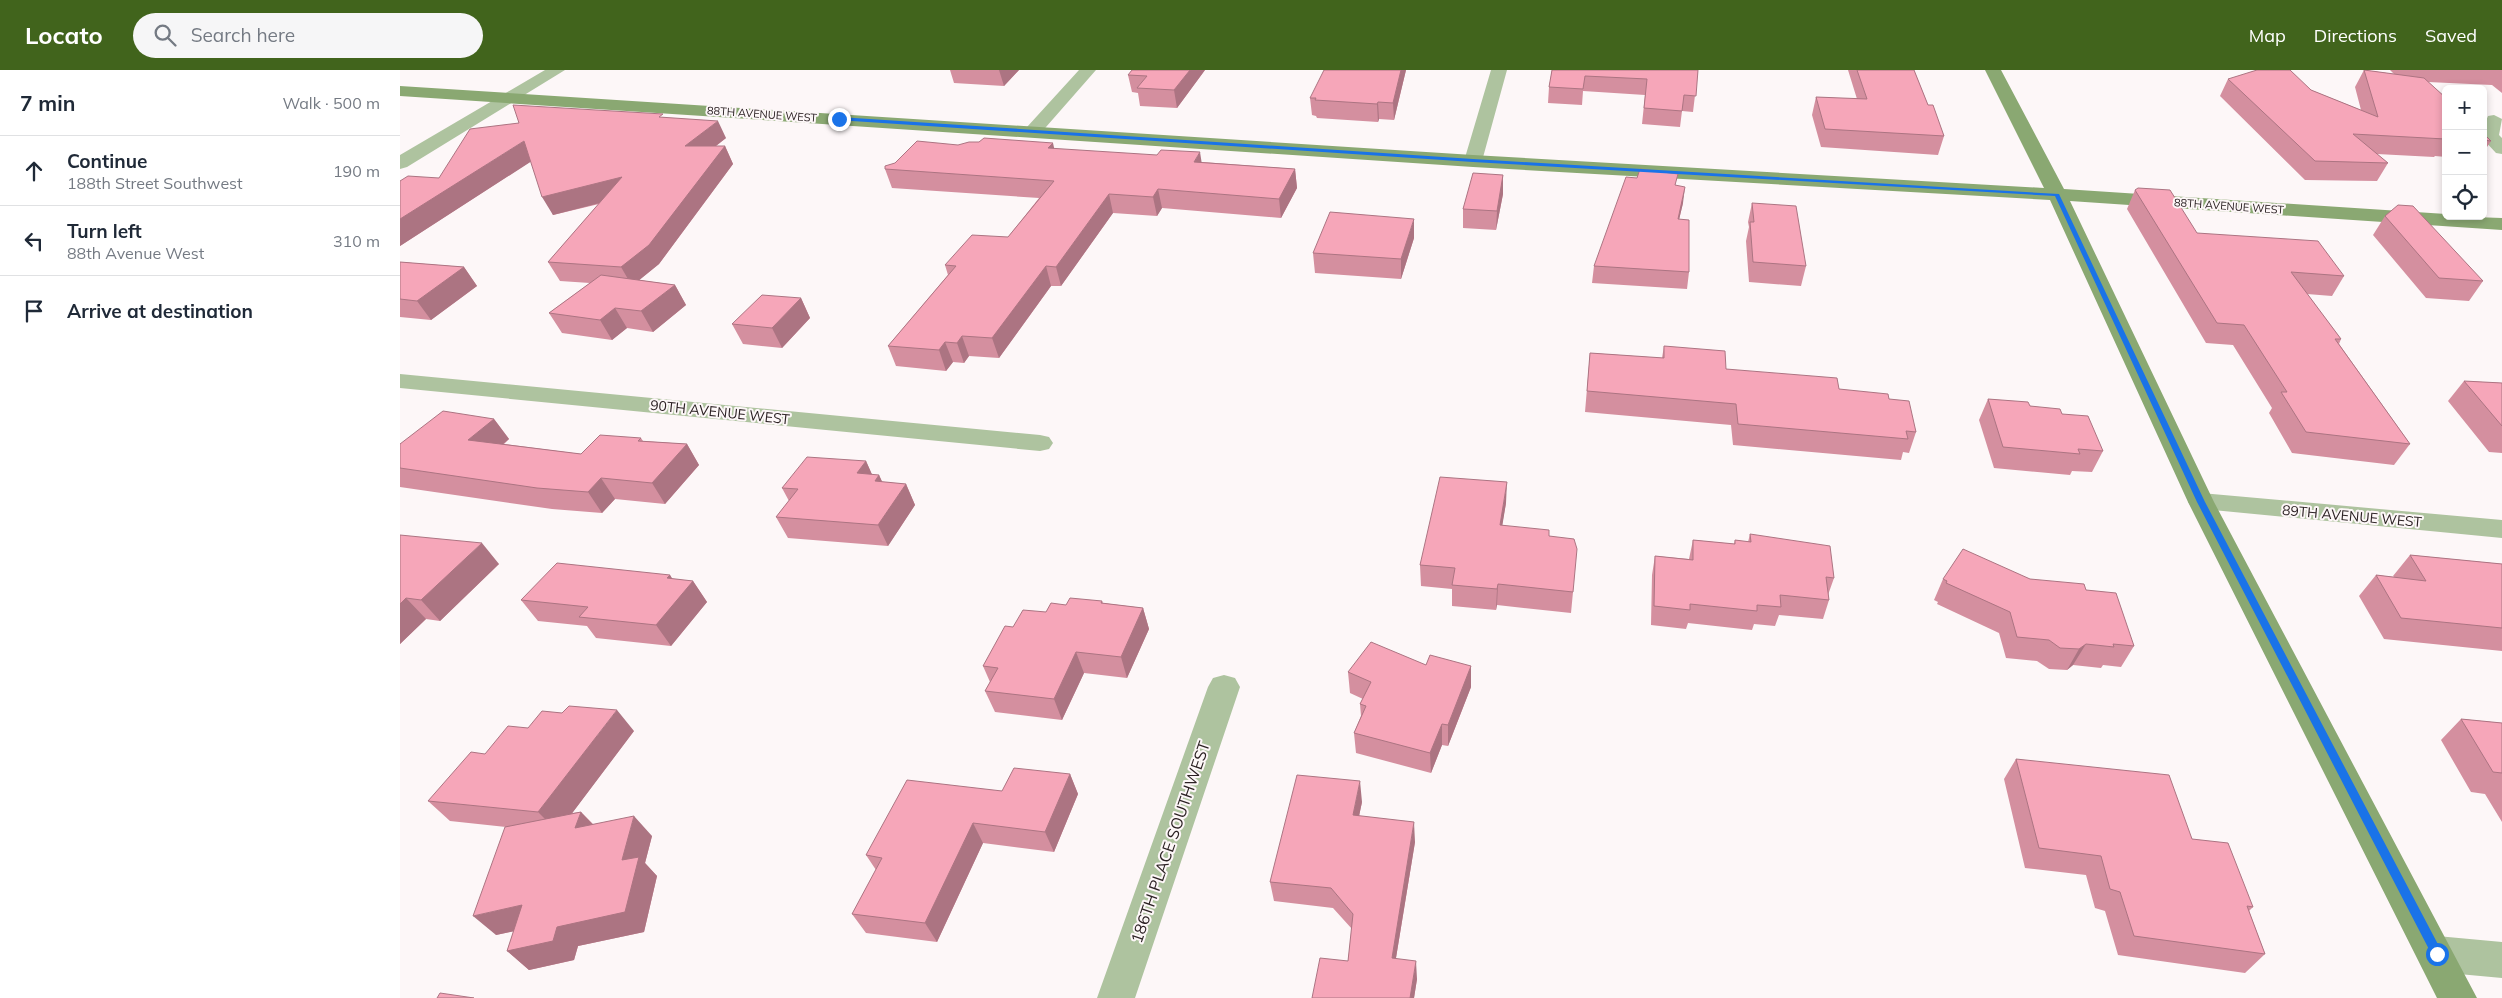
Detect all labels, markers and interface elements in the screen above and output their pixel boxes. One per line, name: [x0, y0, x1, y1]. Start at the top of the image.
search box: [133, 13, 483, 58]
text: Locato: [25, 20, 103, 50]
icon: search: [151, 21, 179, 49]
text: Search here: [191, 23, 295, 47]
text: Map: [2249, 24, 2286, 47]
text: Directions: [2314, 24, 2397, 47]
text: Saved: [2425, 24, 2477, 47]
map controls: [2442, 85, 2487, 220]
button: +: [2442, 85, 2487, 130]
text: 7 min: [20, 90, 75, 116]
text: Walk · 500 m: [282, 93, 380, 113]
street label: 88TH AVENUE WEST: [707, 103, 818, 125]
route end: [828, 108, 851, 131]
button: −: [2442, 130, 2487, 175]
text: Continue: [67, 149, 147, 173]
icon: ahead: [20, 157, 48, 185]
text: 190 m: [333, 161, 380, 181]
text: 188th Street Southwest: [67, 173, 243, 193]
button: locate: [2442, 175, 2487, 220]
street label: 88TH AVENUE WEST: [2174, 195, 2285, 217]
text: Turn left: [67, 219, 142, 243]
icon: left: [20, 227, 48, 255]
text: 310 m: [333, 231, 380, 251]
text: 88th Avenue West: [67, 243, 204, 263]
icon: arrive: [20, 297, 48, 325]
text: Arrive at destination: [67, 299, 253, 323]
street label: 90TH AVENUE WEST: [649, 396, 791, 428]
street label: 89TH AVENUE WEST: [2281, 501, 2423, 531]
street label: 186TH PLACE SOUTHWEST: [1126, 738, 1214, 946]
route start: [2426, 943, 2449, 966]

